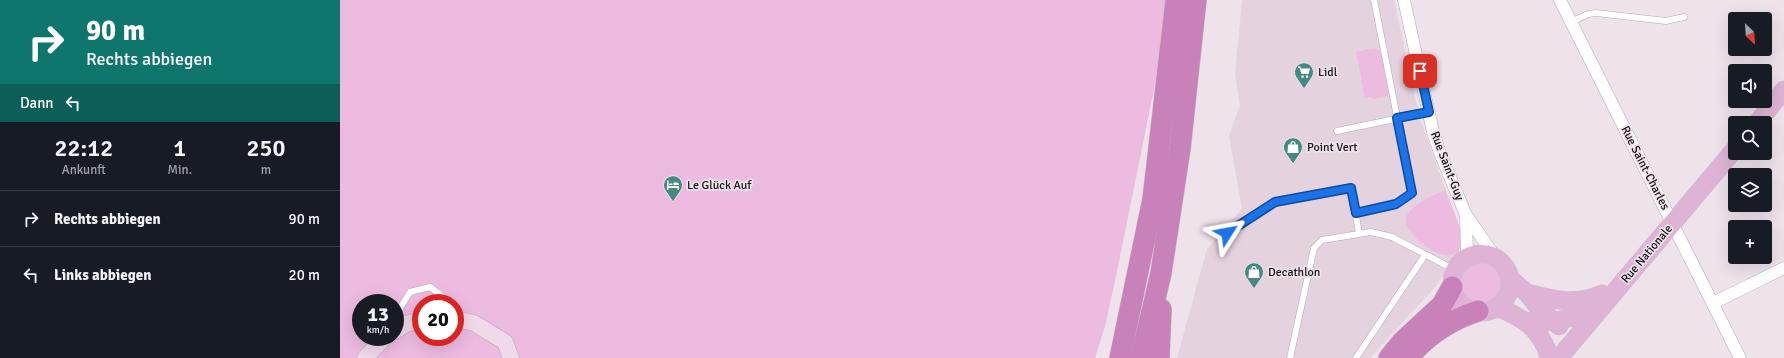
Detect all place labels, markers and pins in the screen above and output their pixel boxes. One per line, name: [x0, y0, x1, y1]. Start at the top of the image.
pin: [1403, 54, 1437, 88]
supermarket icon: Lidl: [1293, 61, 1315, 89]
place label: Lidl: [1318, 65, 1338, 80]
shop icon: Point Vert: [1282, 136, 1304, 164]
place label: Point Vert: [1307, 140, 1358, 155]
hotel icon: Le Glück Auf: [662, 174, 684, 202]
place label: Le Glück Auf: [687, 178, 752, 193]
shop icon: Decathlon: [1243, 261, 1265, 289]
place label: Decathlon: [1268, 265, 1320, 280]

